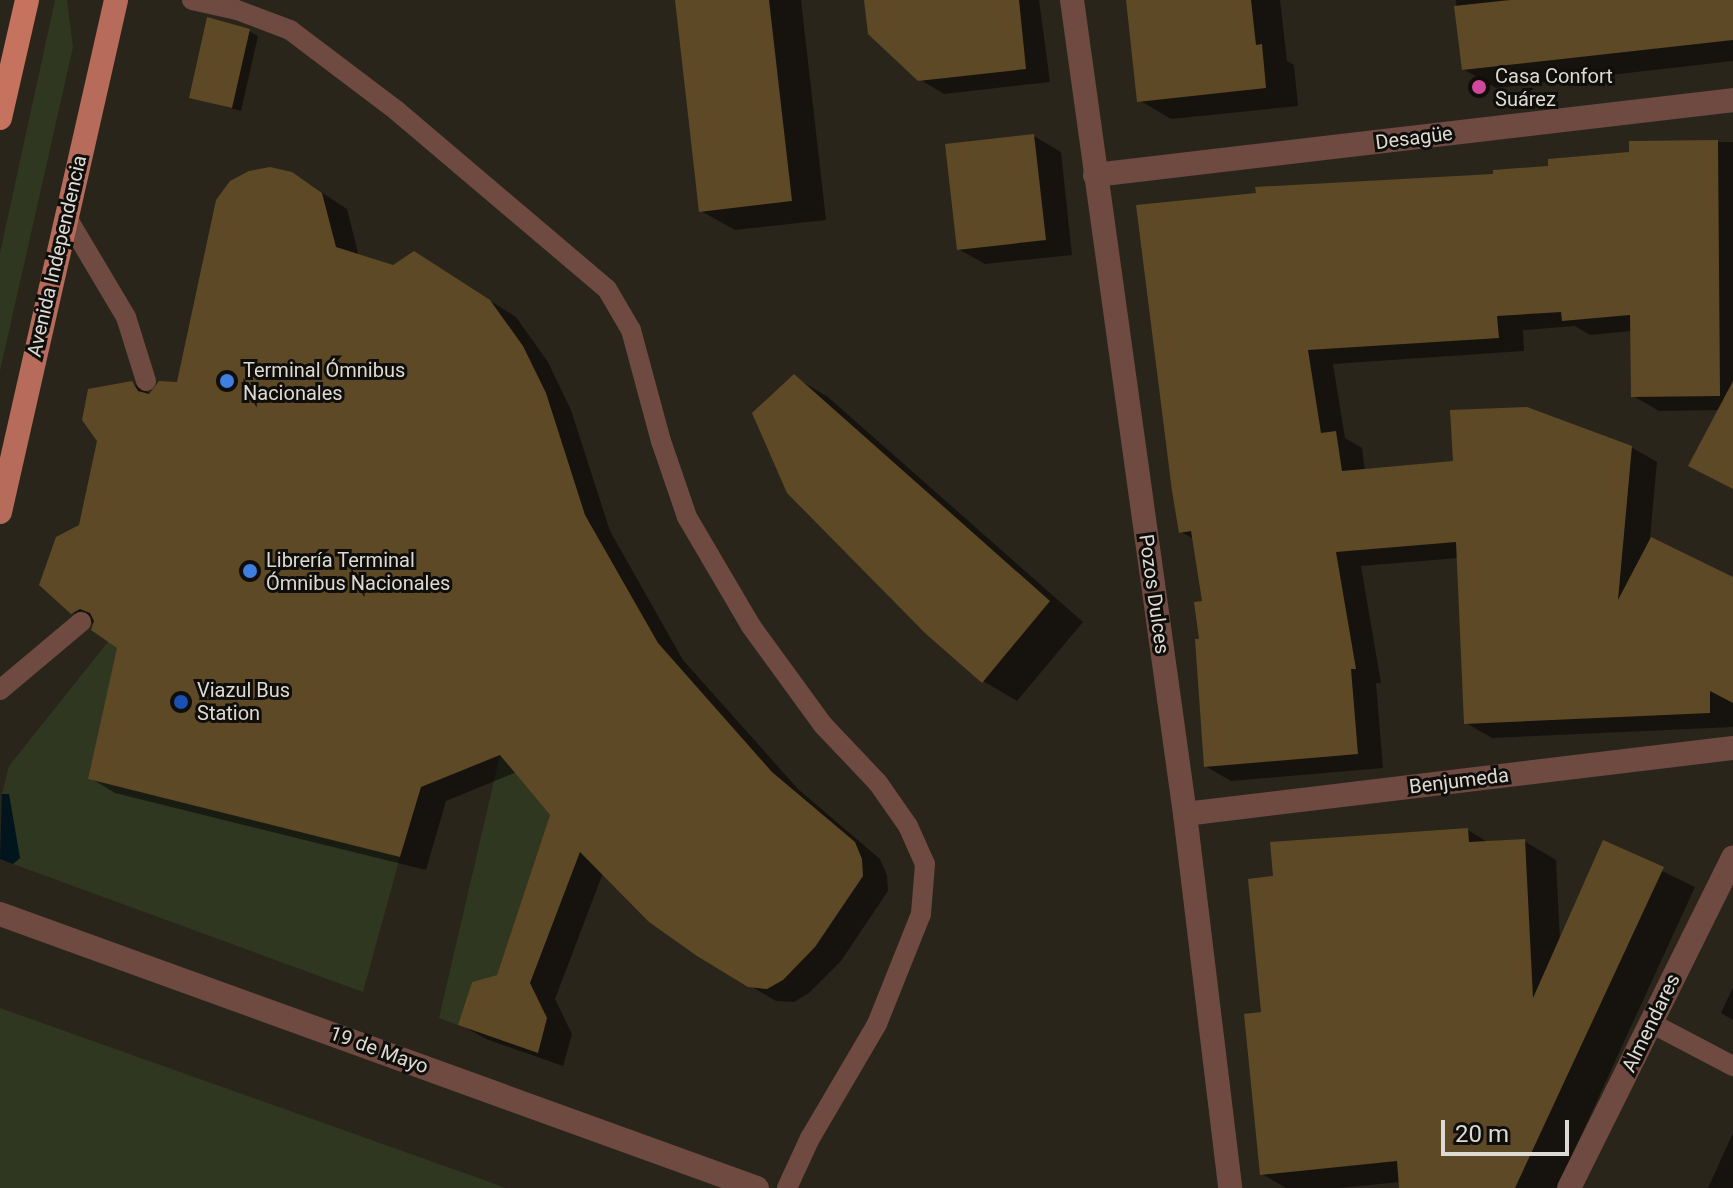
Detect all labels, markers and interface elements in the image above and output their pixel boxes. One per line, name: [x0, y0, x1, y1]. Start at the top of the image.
place label: Casa Confort Suárez: [1495, 64, 1613, 111]
marker: Casa Confort Suárez: [1470, 78, 1488, 96]
street label: Desagüe: [1374, 121, 1454, 155]
street label: Avenida Independencia: [22, 153, 92, 359]
place label: Terminal Ómnibus Nacionales: [243, 358, 405, 405]
marker: Terminal Ómnibus Nacionales: [218, 372, 236, 390]
street label: Pozos Dulces: [1134, 533, 1174, 655]
place label: Librería Terminal Ómnibus Nacionales: [266, 548, 450, 595]
marker: Librería Terminal Ómnibus Nacionales: [241, 562, 259, 580]
place label: Viazul Bus Station: [197, 678, 290, 725]
marker: Viazul Bus Station: [172, 693, 190, 711]
street label: Benjumeda: [1408, 763, 1510, 799]
street label: Almendares: [1617, 970, 1685, 1076]
street label: 19 de Mayo: [326, 1021, 432, 1079]
scale bar: [1445, 1104, 1573, 1154]
text: 20 m: [1455, 1120, 1509, 1148]

